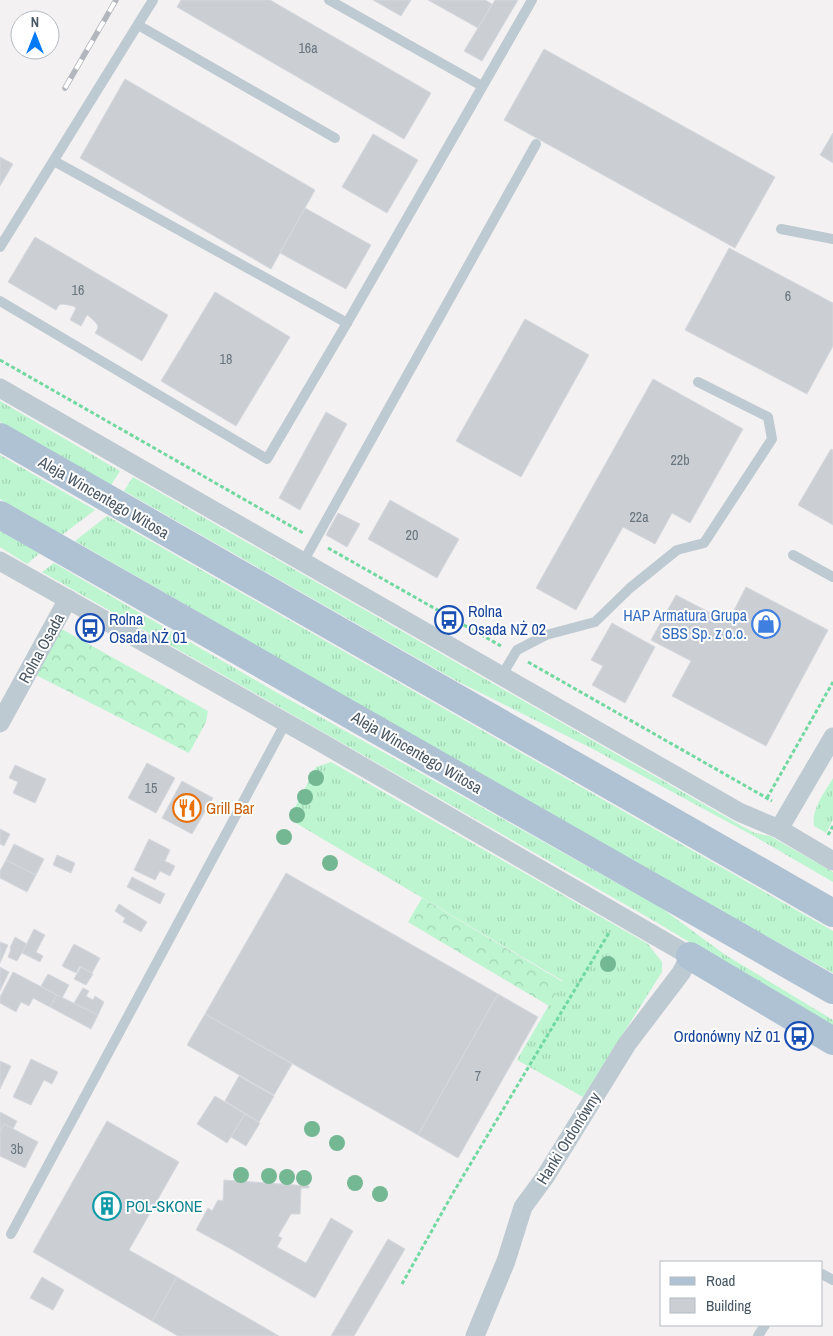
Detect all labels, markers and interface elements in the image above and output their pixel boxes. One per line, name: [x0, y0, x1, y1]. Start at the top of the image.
north arrow: [10, 10, 60, 60]
text: N: [31, 13, 39, 31]
house number: 16a: [298, 39, 318, 57]
house number: 16: [72, 281, 84, 299]
house number: 6: [785, 287, 791, 305]
house number: 18: [220, 350, 232, 368]
street label: Aleja Wincentego Witosa: [34, 450, 174, 544]
house number: 22b: [670, 451, 690, 469]
house number: 22a: [629, 508, 649, 526]
house number: 20: [406, 526, 418, 544]
place label: Rolna Osada NŻ 02: [468, 600, 546, 640]
place label: HAP Armatura Grupa SBS Sp. z o.o.: [623, 604, 748, 644]
bus stop icon: Rolna Osada NŻ 02: [434, 605, 464, 635]
place label: Rolna Osada NŻ 01: [109, 608, 188, 648]
street label: Rolna Osada: [13, 609, 70, 687]
shop icon: HAP Armatura Grupa SBS Sp. z o.o.: [751, 609, 781, 639]
bus stop icon: Rolna Osada NŻ 01: [75, 613, 105, 643]
street label: Aleja Wincentego Witosa: [347, 705, 487, 799]
house number: 15: [145, 779, 157, 797]
restaurant icon: Grill Bar: [172, 793, 202, 823]
place label: Grill Bar: [206, 797, 255, 819]
bus stop icon: Ordonówny NŻ 01: [784, 1021, 814, 1051]
place label: Ordonówny NŻ 01: [674, 1025, 781, 1047]
house number: 7: [475, 1067, 481, 1085]
street label: Hanki Ordonówny: [531, 1087, 605, 1188]
house number: 3b: [11, 1140, 23, 1158]
building icon: POL-SKONE: [92, 1191, 122, 1221]
place label: POL-SKONE: [126, 1195, 203, 1217]
legend: [660, 1261, 823, 1326]
text: Road: [706, 1270, 735, 1291]
text: Building: [706, 1295, 751, 1316]

